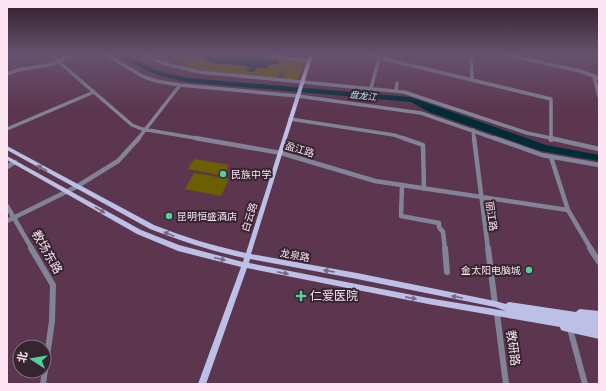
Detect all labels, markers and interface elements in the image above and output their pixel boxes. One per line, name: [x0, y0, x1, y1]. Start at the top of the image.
water label: 盘龙江: [349, 88, 378, 103]
street label: 盈江路: [284, 138, 316, 160]
one-way arrow: [36, 165, 48, 172]
place label: 民族中学: [231, 167, 271, 181]
marker: 民族中学: [218, 169, 228, 179]
street label: 丽江路: [483, 200, 501, 232]
street label: 白云路: [238, 201, 260, 233]
one-way arrow: [94, 207, 106, 214]
place label: 昆明恒盛酒店: [177, 209, 237, 223]
marker: 昆明恒盛酒店: [164, 211, 174, 221]
street label: 教场东路: [28, 227, 67, 277]
one-way arrow: [163, 231, 175, 237]
street label: 龙泉路: [279, 246, 311, 264]
one-way arrow: [214, 256, 226, 262]
place label: 金太阳电脑城: [461, 263, 521, 277]
marker: 金太阳电脑城: [524, 265, 534, 275]
one-way arrow: [323, 268, 335, 274]
one-way arrow: [277, 270, 289, 276]
place label: 仁爱医院: [310, 287, 358, 304]
marker: 仁爱医院: [295, 290, 307, 302]
one-way arrow: [451, 293, 463, 299]
one-way arrow: [405, 295, 417, 301]
street label: 教研路: [503, 329, 524, 367]
north arrow: [12, 339, 52, 379]
text: 北: [13, 350, 30, 364]

